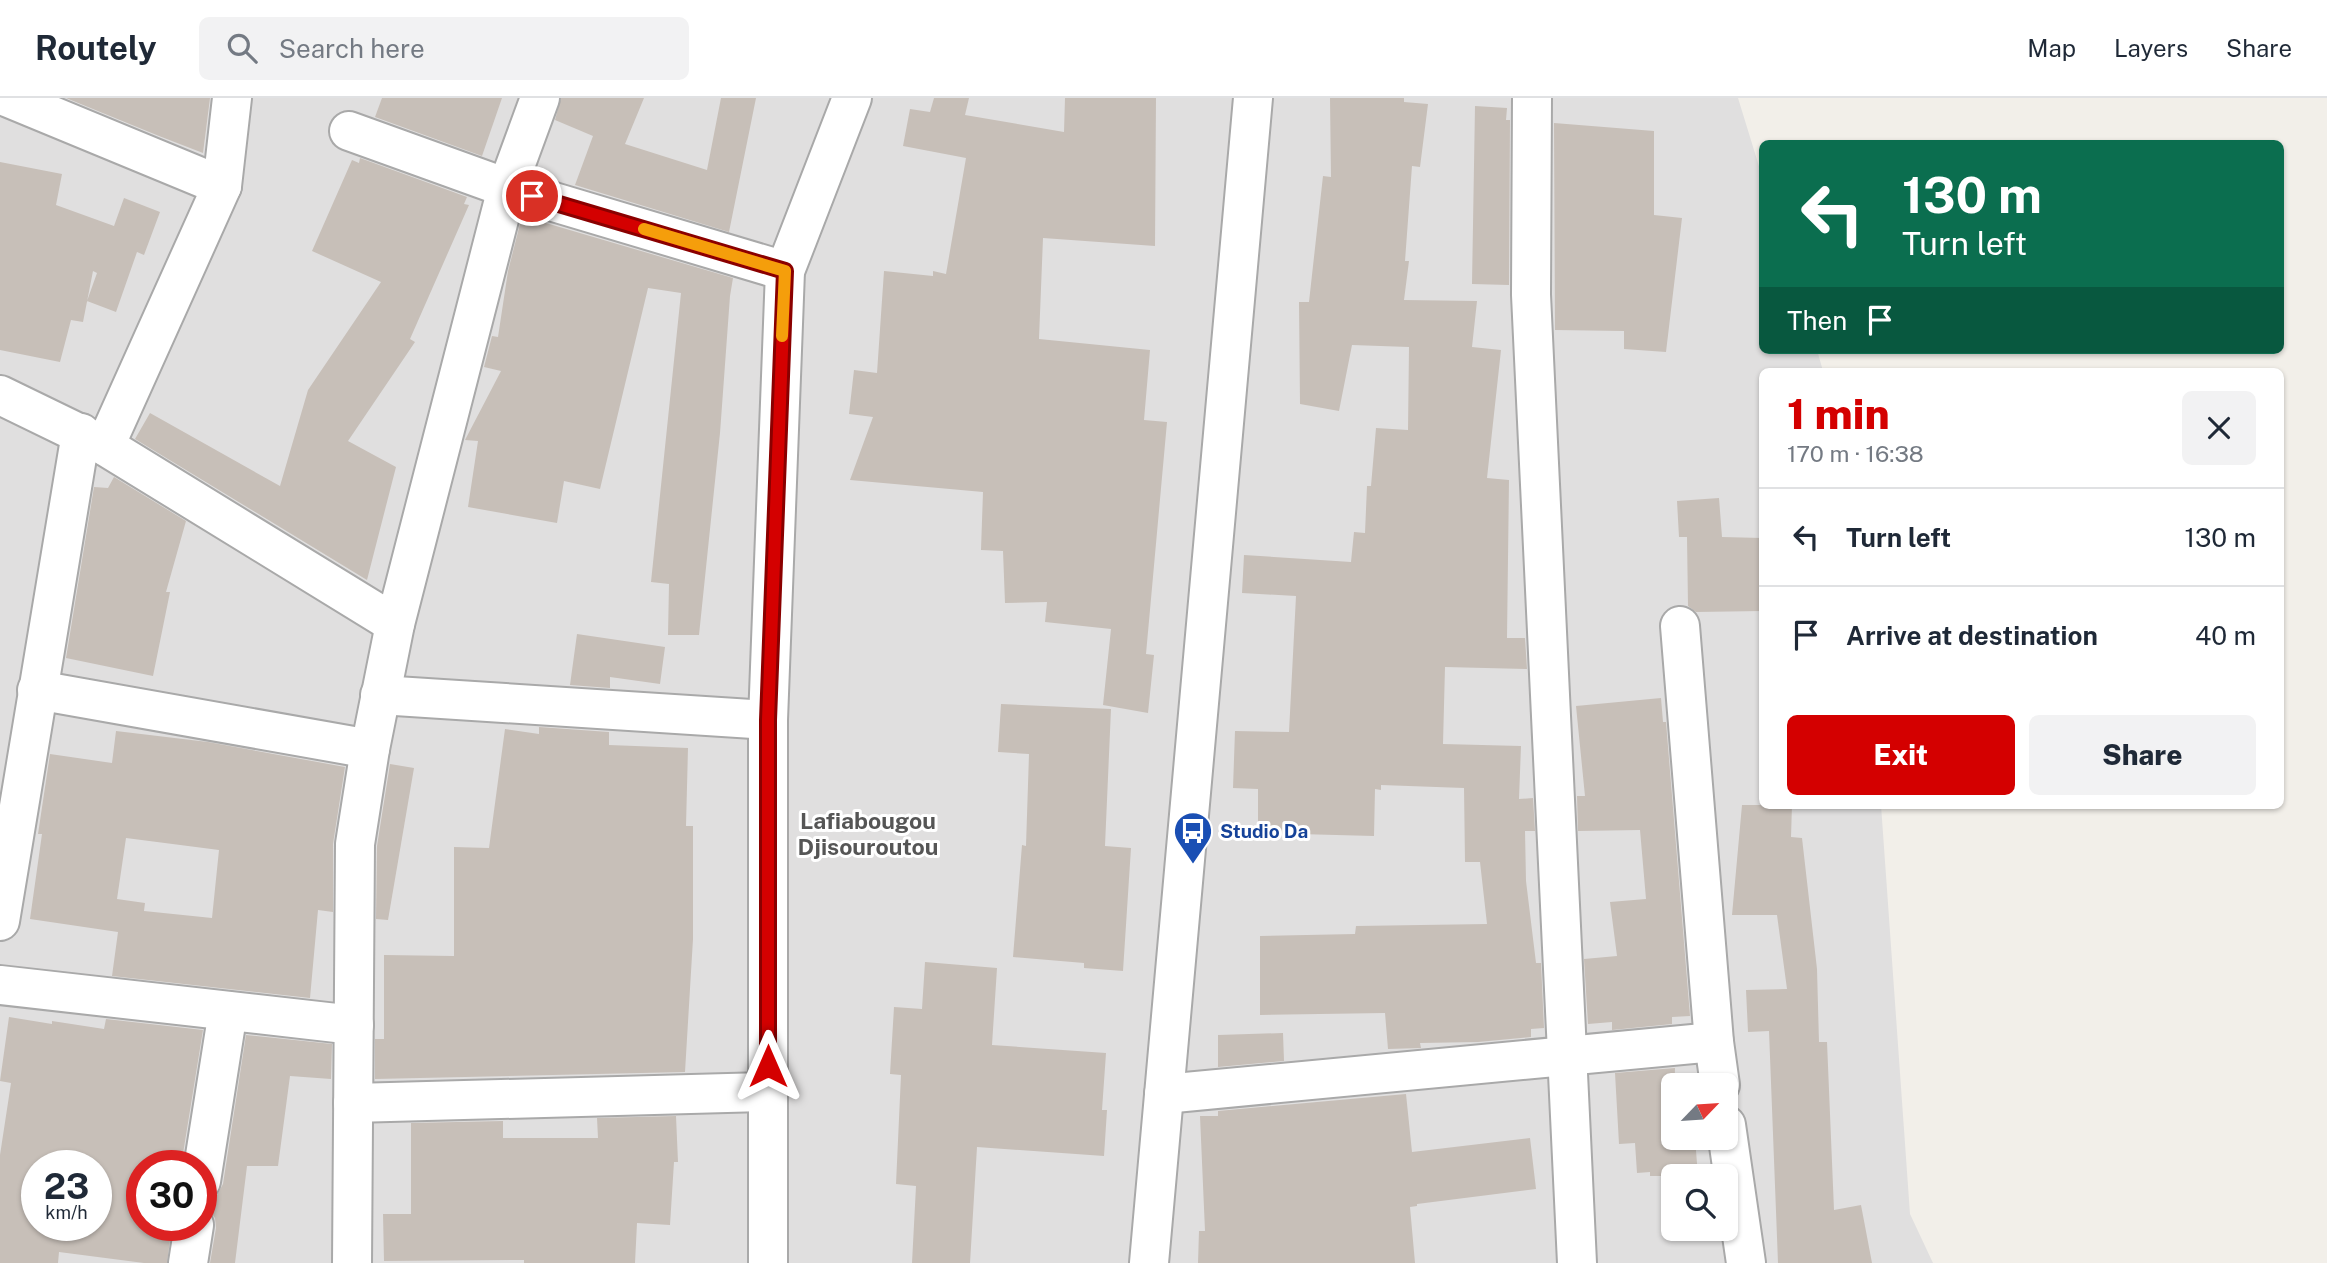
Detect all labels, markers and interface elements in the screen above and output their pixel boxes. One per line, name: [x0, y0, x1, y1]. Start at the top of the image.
search box: [199, 17, 689, 80]
text: Routely: [35, 29, 157, 67]
icon: search: [223, 29, 261, 67]
text: Search here: [279, 33, 425, 64]
text: Map: [2027, 34, 2076, 62]
text: Layers: [2114, 34, 2188, 62]
text: Share: [2226, 34, 2292, 62]
pin: [502, 166, 562, 226]
text: 130 m: [1902, 166, 2042, 224]
icon: left: [1787, 168, 1878, 259]
icon: arrive: [513, 177, 551, 215]
text: Turn left: [1902, 225, 2027, 262]
icon: arrive: [1861, 301, 1899, 339]
text: Then: [1787, 305, 1847, 336]
text: 1 min: [1787, 389, 1890, 438]
button: close: [2182, 391, 2256, 465]
text: 170 m · 16:38: [1787, 440, 1924, 467]
icon: left: [1787, 518, 1825, 556]
text: Turn left: [1846, 522, 1951, 553]
text: 130 m: [2184, 522, 2256, 553]
icon: arrive: [1787, 616, 1825, 654]
text: Arrive at destination: [1846, 620, 2098, 651]
text: 40 m: [2195, 620, 2256, 651]
button: Exit: [1787, 715, 2015, 795]
button: Share: [2029, 715, 2256, 795]
district label: Lafiabougou Djisouroutou: [798, 807, 938, 860]
bus stop icon: Studio Da: [1172, 810, 1214, 865]
place label: Studio Da: [1220, 820, 1308, 842]
position arrow: [731, 1029, 805, 1103]
north arrow: [1661, 1073, 1738, 1150]
map controls: [1661, 1073, 1738, 1241]
speed limit sign: 30: [126, 1150, 217, 1241]
button: search: [1661, 1164, 1738, 1241]
text: 23: [44, 1166, 89, 1207]
text: km/h: [45, 1202, 88, 1223]

